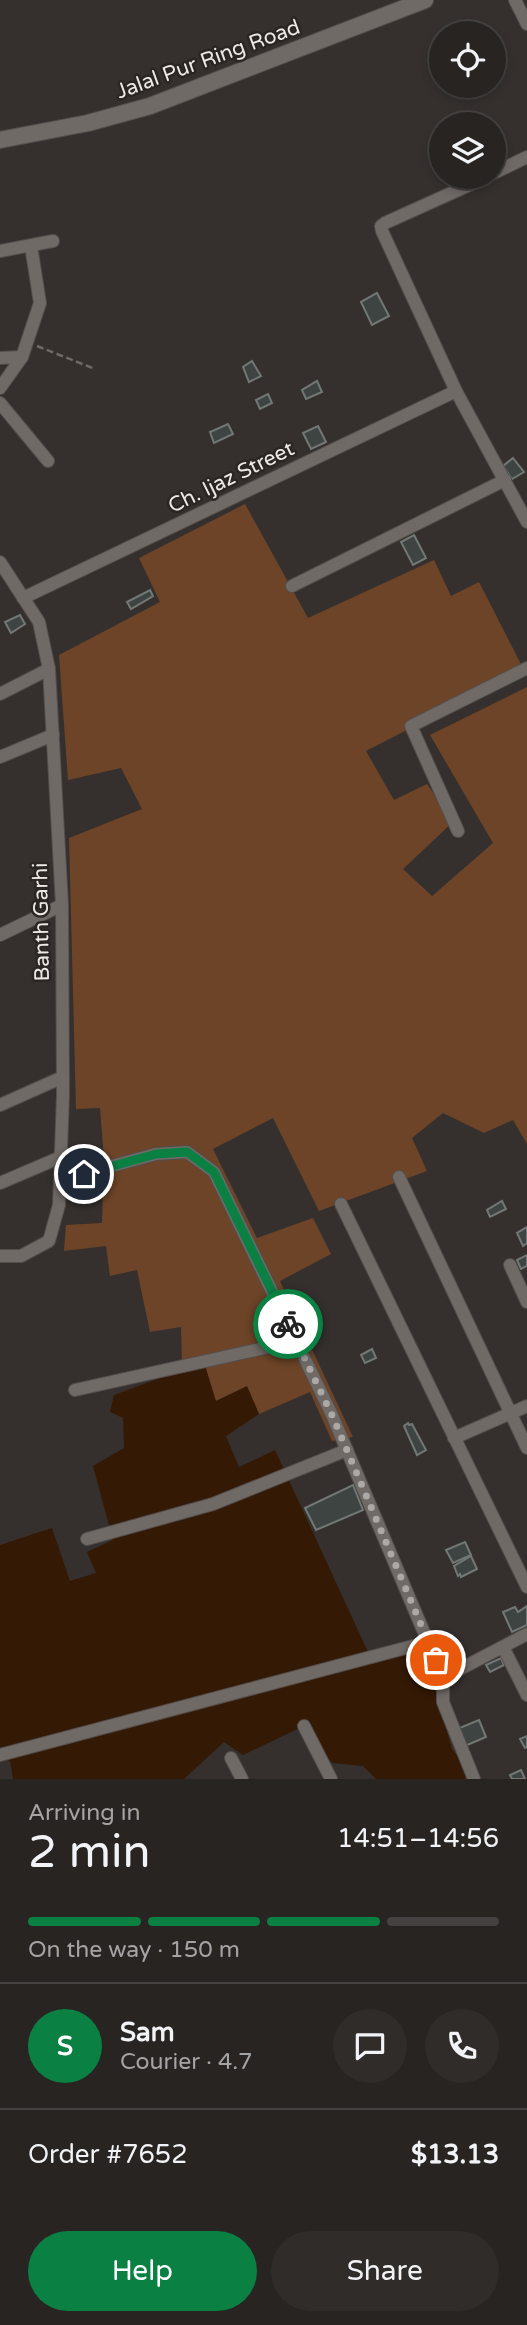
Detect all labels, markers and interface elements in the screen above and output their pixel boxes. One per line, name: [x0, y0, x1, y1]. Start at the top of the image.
street label: Jalal Pur Ring Road: [113, 15, 304, 104]
map controls: [429, 21, 506, 189]
button: locate: [429, 21, 506, 98]
button: layers: [429, 112, 506, 189]
street label: Ch. Ijaz Street: [164, 436, 298, 519]
street label: Banth Garhi: [28, 862, 55, 982]
pin: [54, 1144, 114, 1204]
icon: home: [65, 1155, 103, 1193]
courier: [253, 1289, 323, 1359]
icon: bike: [269, 1305, 307, 1343]
pin: [406, 1630, 466, 1690]
icon: bag: [417, 1641, 455, 1679]
text: Arriving in: [28, 1799, 141, 1827]
text: 14:51–14:56: [337, 1823, 499, 1854]
text: 2 min: [28, 1825, 151, 1880]
text: On the way · 150 m: [28, 1936, 240, 1964]
button: chat: [333, 2009, 407, 2083]
button: phone: [425, 2009, 499, 2083]
text: Sam: [120, 2017, 175, 2048]
text: S: [57, 2031, 73, 2062]
text: Courier · 4.7: [120, 2048, 253, 2076]
text: Order #7652: [28, 2139, 188, 2170]
text: $13.13: [411, 2139, 499, 2170]
button: Help: [28, 2231, 257, 2311]
button: Share: [271, 2231, 499, 2311]

